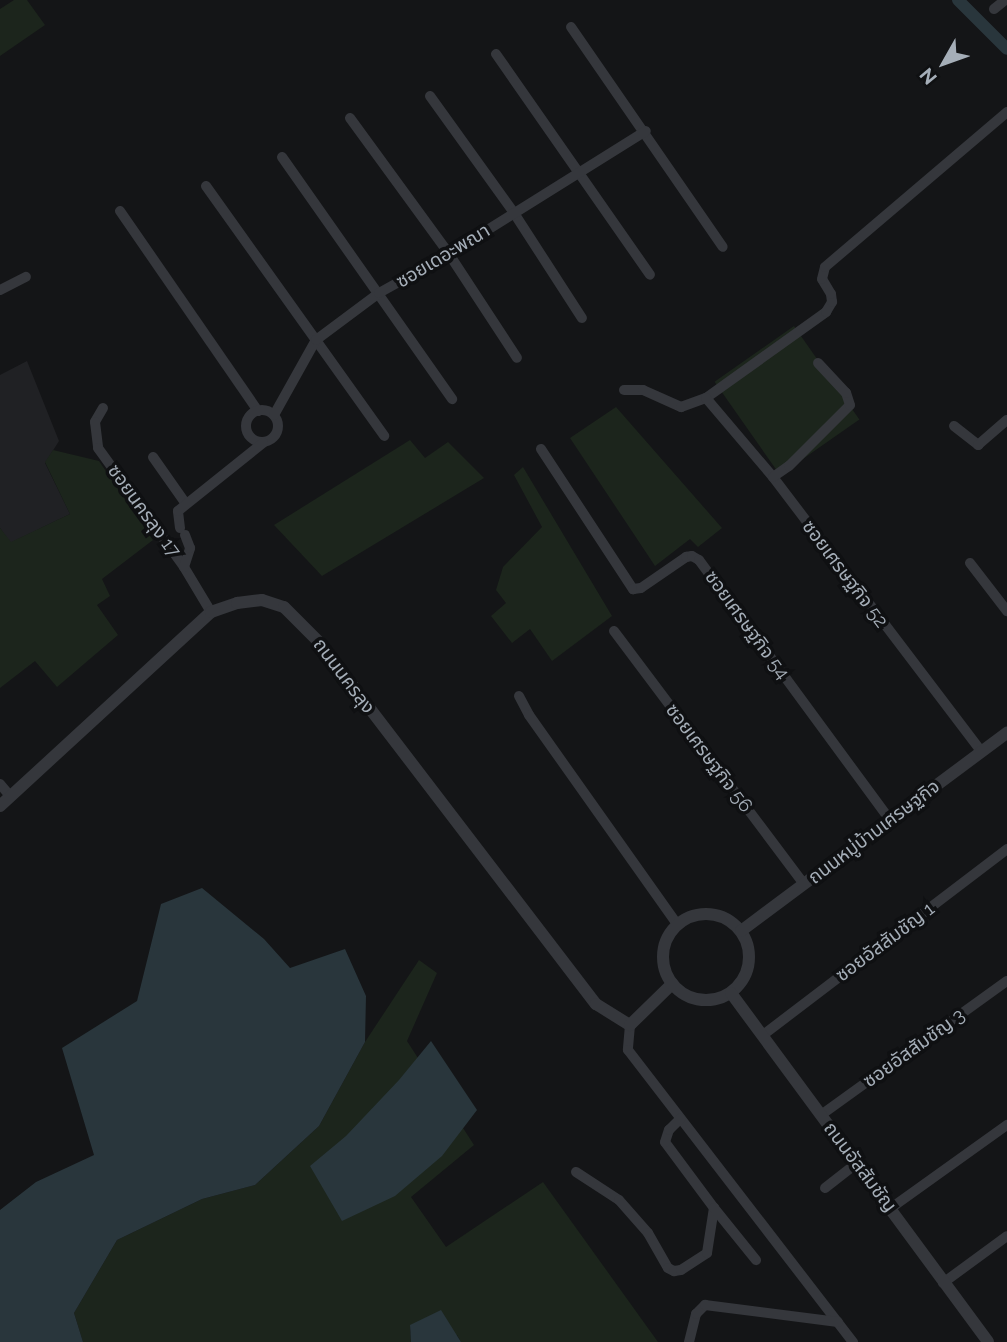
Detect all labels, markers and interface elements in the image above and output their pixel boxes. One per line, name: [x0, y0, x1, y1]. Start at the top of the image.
north arrow: [909, 28, 979, 98]
text: N: [915, 64, 941, 89]
street label: ซอยเดอะพณา: [392, 219, 494, 293]
street label: ซอยนครลุง 17: [103, 460, 185, 562]
street label: ซอยเศรษฐกิจ 52: [797, 516, 893, 632]
street label: ซอยเศรษฐกิจ 54: [700, 566, 794, 684]
street label: ถนนนครลุง: [308, 634, 380, 718]
street label: ซอยเศรษฐกิจ 56: [661, 699, 757, 817]
street label: ถนนหมู่บ้านเศรษฐกิจ: [804, 775, 944, 889]
street label: ซอยอัสสัมชัญ 1: [831, 897, 939, 987]
street label: ซอยอัสสัมชัญ 3: [859, 1004, 969, 1092]
street label: ถนนอัสสัมชัญ: [819, 1118, 901, 1216]

